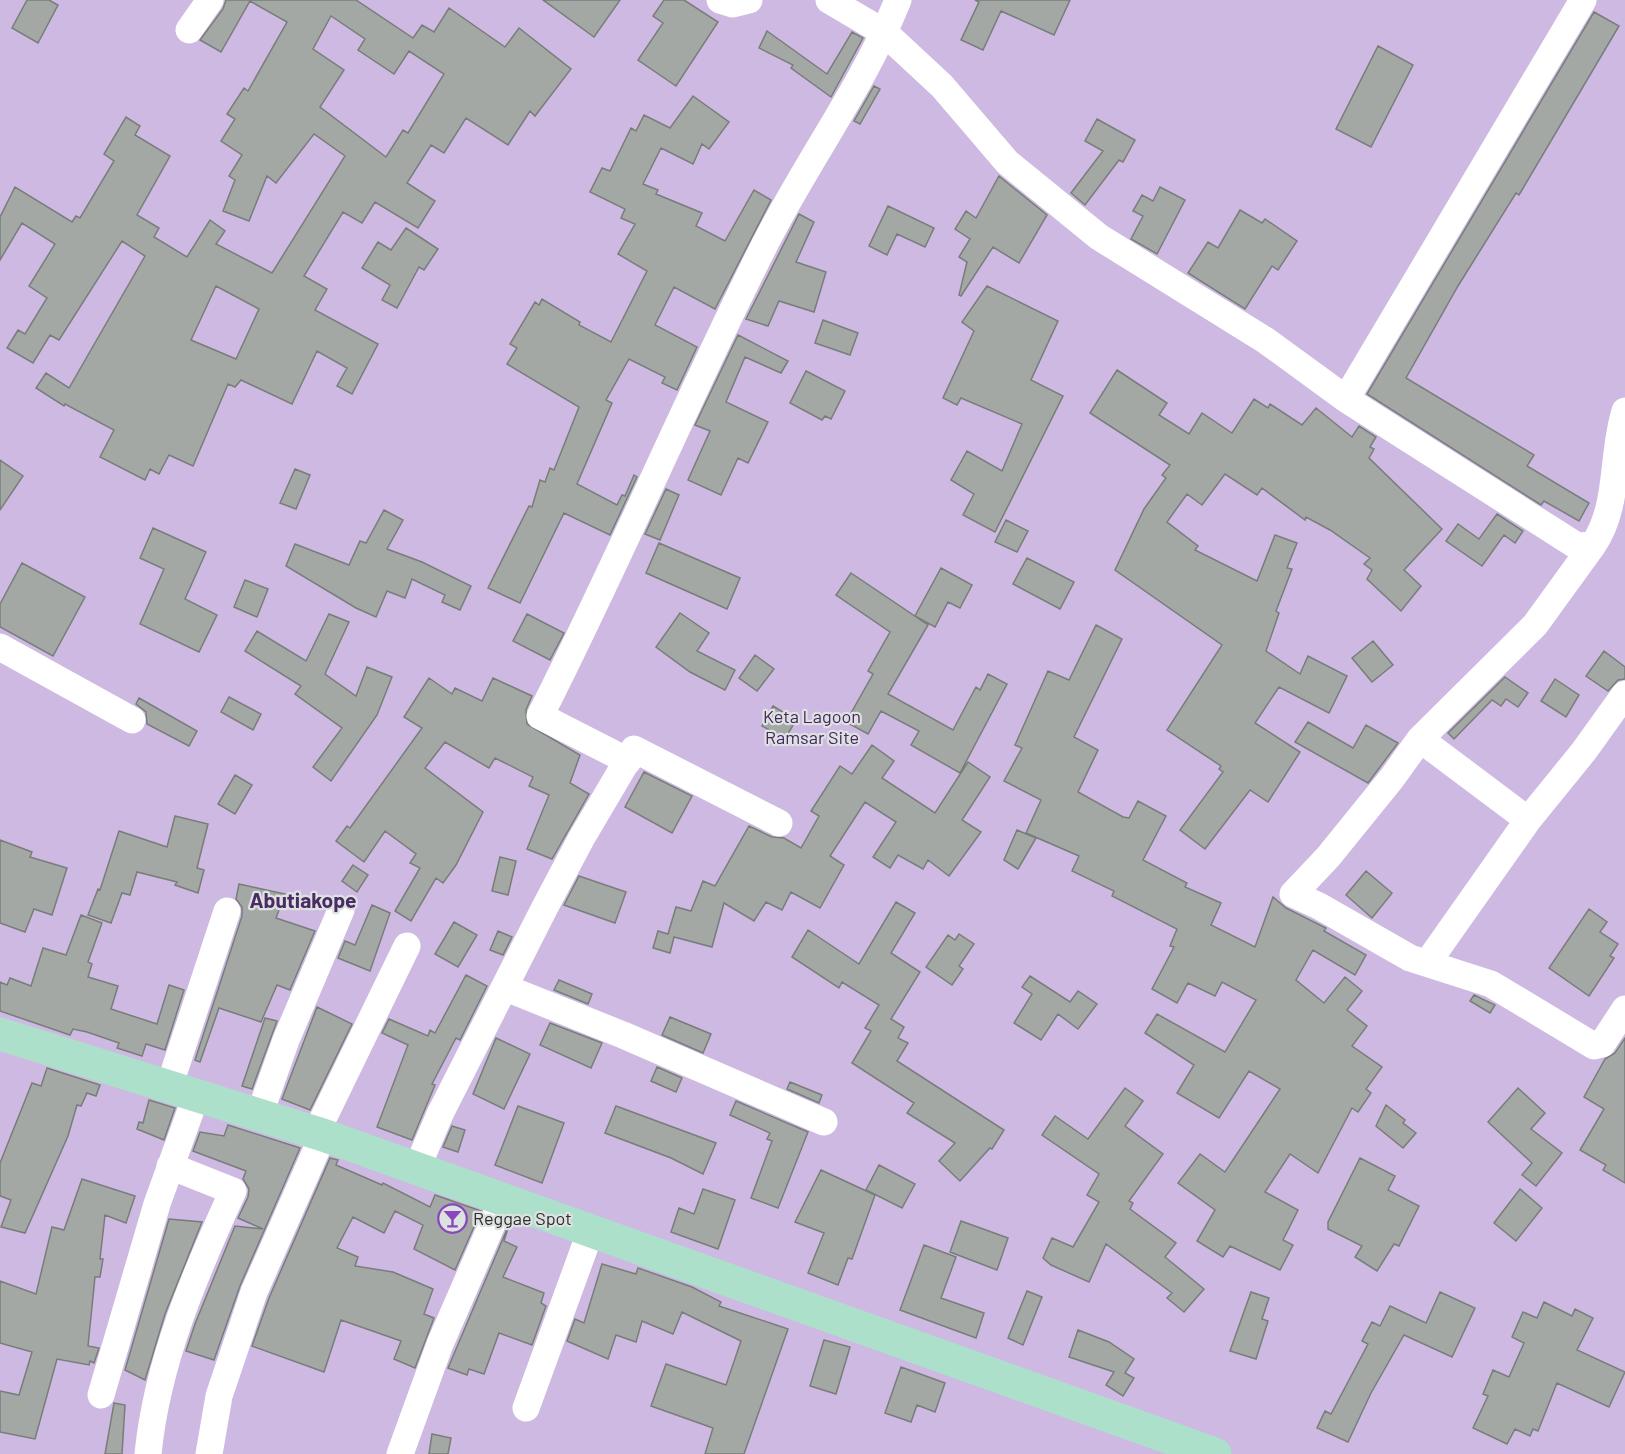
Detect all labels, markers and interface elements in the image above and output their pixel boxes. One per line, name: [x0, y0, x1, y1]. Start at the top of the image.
park label: Keta Lagoon Ramsar Site: [763, 705, 861, 748]
district label: Abutiakope: [249, 887, 357, 912]
bar icon: Reggae Spot: [436, 1203, 468, 1235]
place label: Reggae Spot: [473, 1207, 572, 1229]

